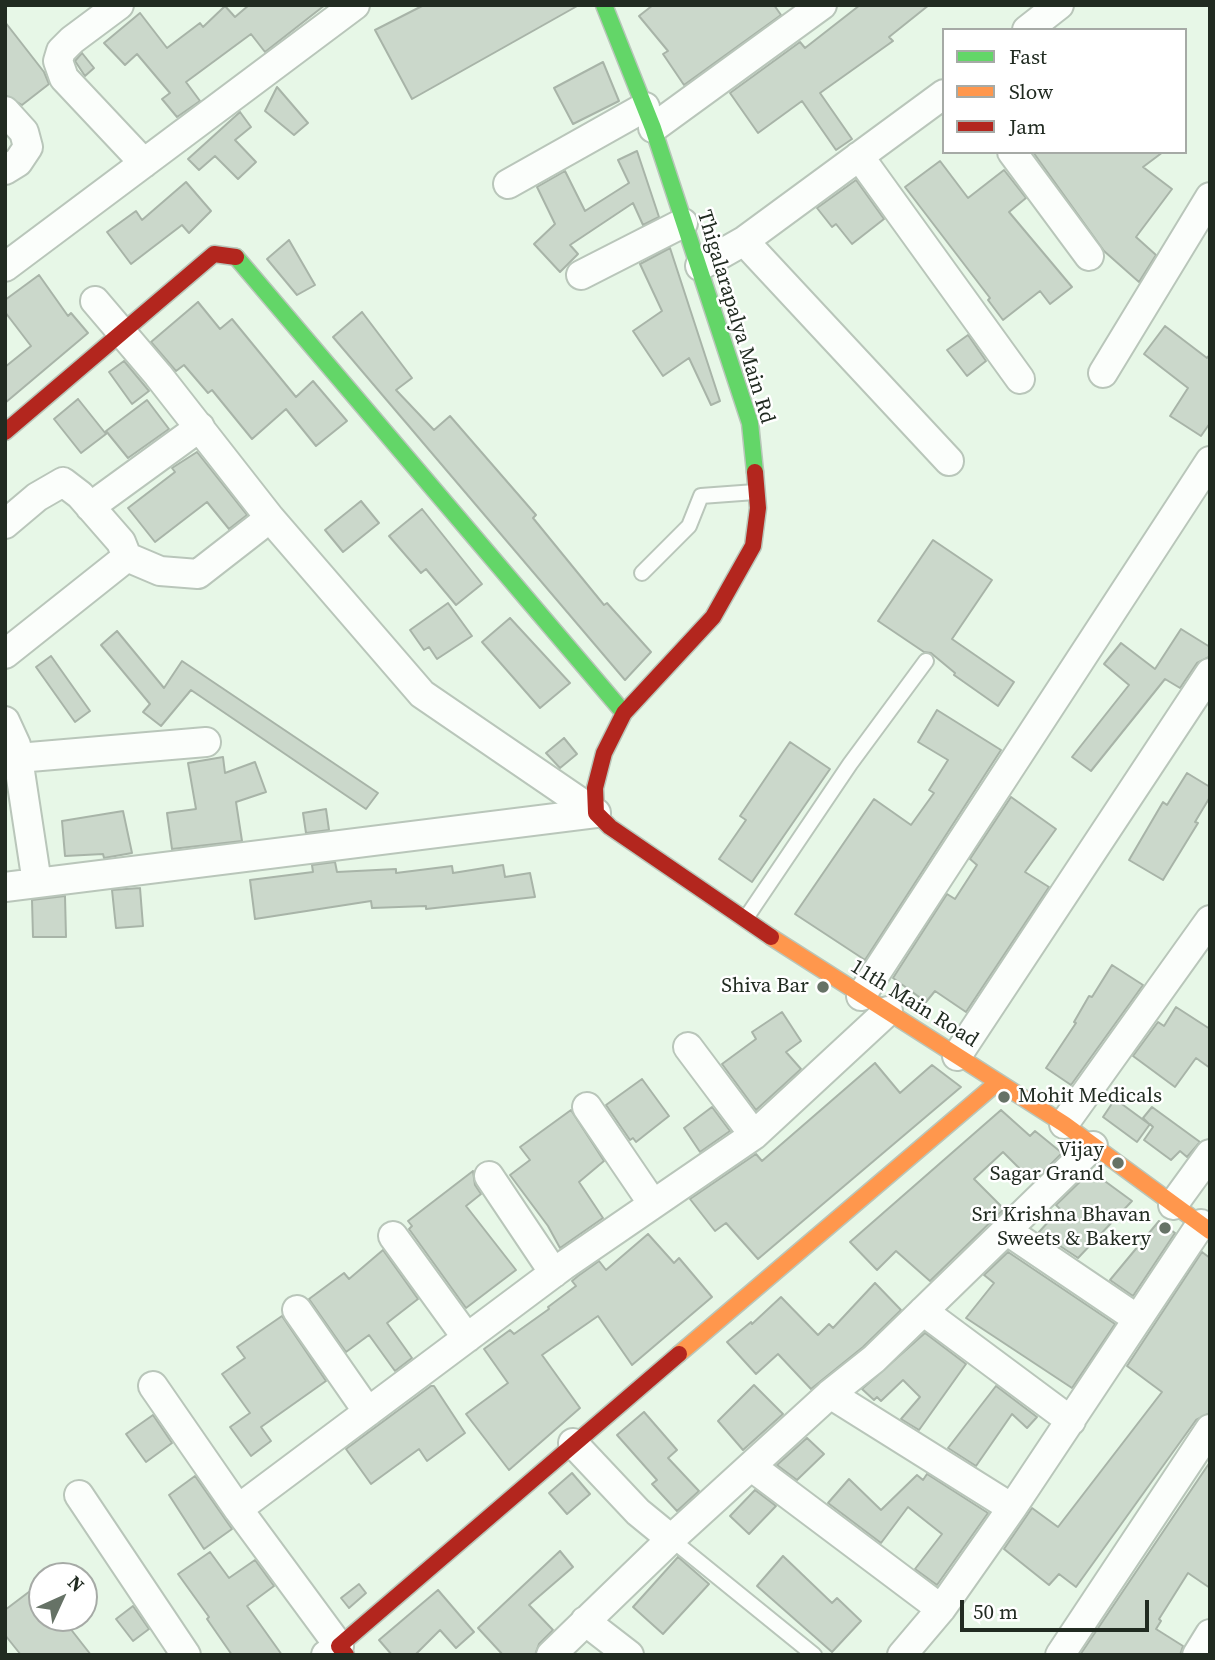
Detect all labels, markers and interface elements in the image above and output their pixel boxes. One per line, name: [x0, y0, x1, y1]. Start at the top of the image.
legend: [942, 28, 1187, 154]
text: Fast: [1009, 42, 1047, 71]
text: Slow: [1009, 77, 1053, 106]
text: Jam: [1009, 112, 1046, 141]
street label: Thigalarapalya Main Rd: [691, 207, 779, 427]
street label: 11th Main Road: [845, 955, 983, 1053]
place label: Shiva Bar: [721, 974, 809, 1000]
marker: Shiva Bar: [815, 979, 831, 995]
place label: Mohit Medicals: [1018, 1084, 1162, 1110]
marker: Mohit Medicals: [996, 1089, 1012, 1105]
place label: Vijay Sagar Grand: [990, 1138, 1104, 1188]
marker: Vijay Sagar Grand: [1110, 1155, 1126, 1171]
place label: Sri Krishna Bhavan Sweets & Bakery: [972, 1203, 1151, 1253]
marker: Sri Krishna Bhavan Sweets & Bakery: [1157, 1220, 1173, 1236]
north arrow: [28, 1562, 98, 1632]
text: N: [62, 1569, 91, 1598]
scale bar: [963, 1586, 1152, 1630]
text: 50 m: [973, 1597, 1018, 1626]

